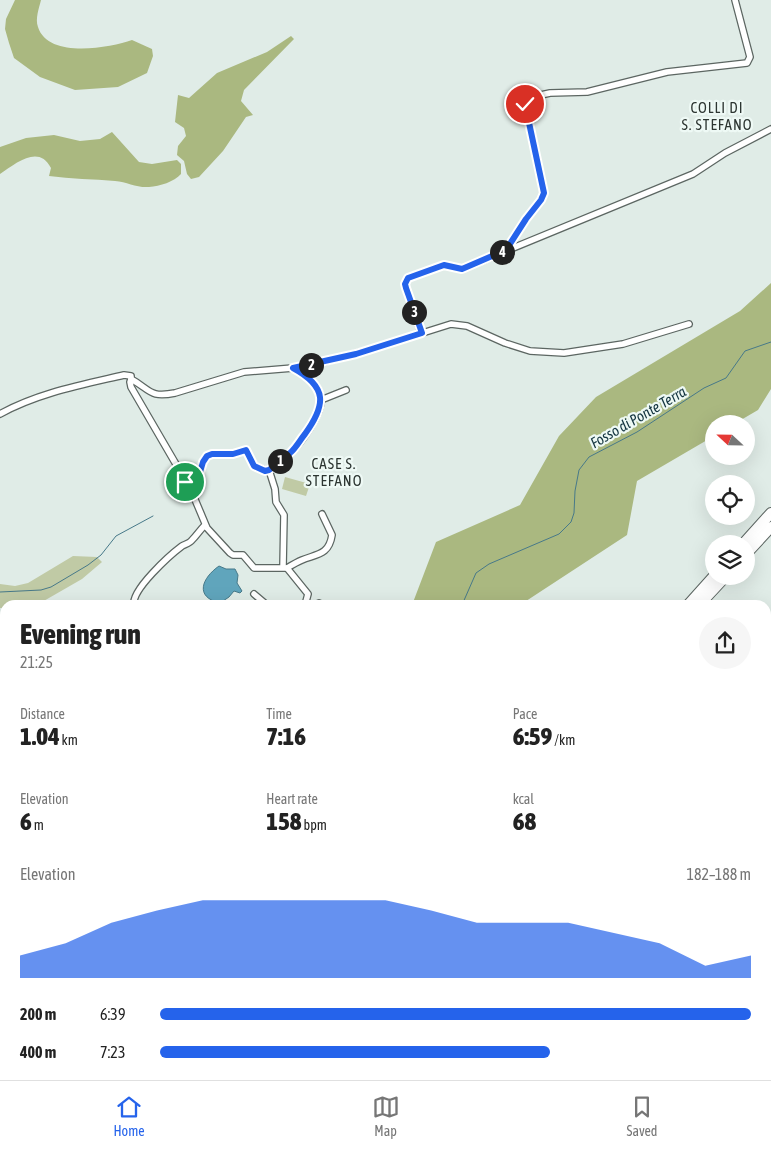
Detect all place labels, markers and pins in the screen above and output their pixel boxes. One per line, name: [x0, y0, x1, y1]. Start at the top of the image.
pin: [504, 83, 546, 125]
pin: 4: [490, 240, 514, 264]
pin: 3: [402, 300, 426, 324]
pin: 2: [298, 352, 324, 378]
pin: 1: [268, 448, 292, 474]
pin: [164, 461, 206, 503]

